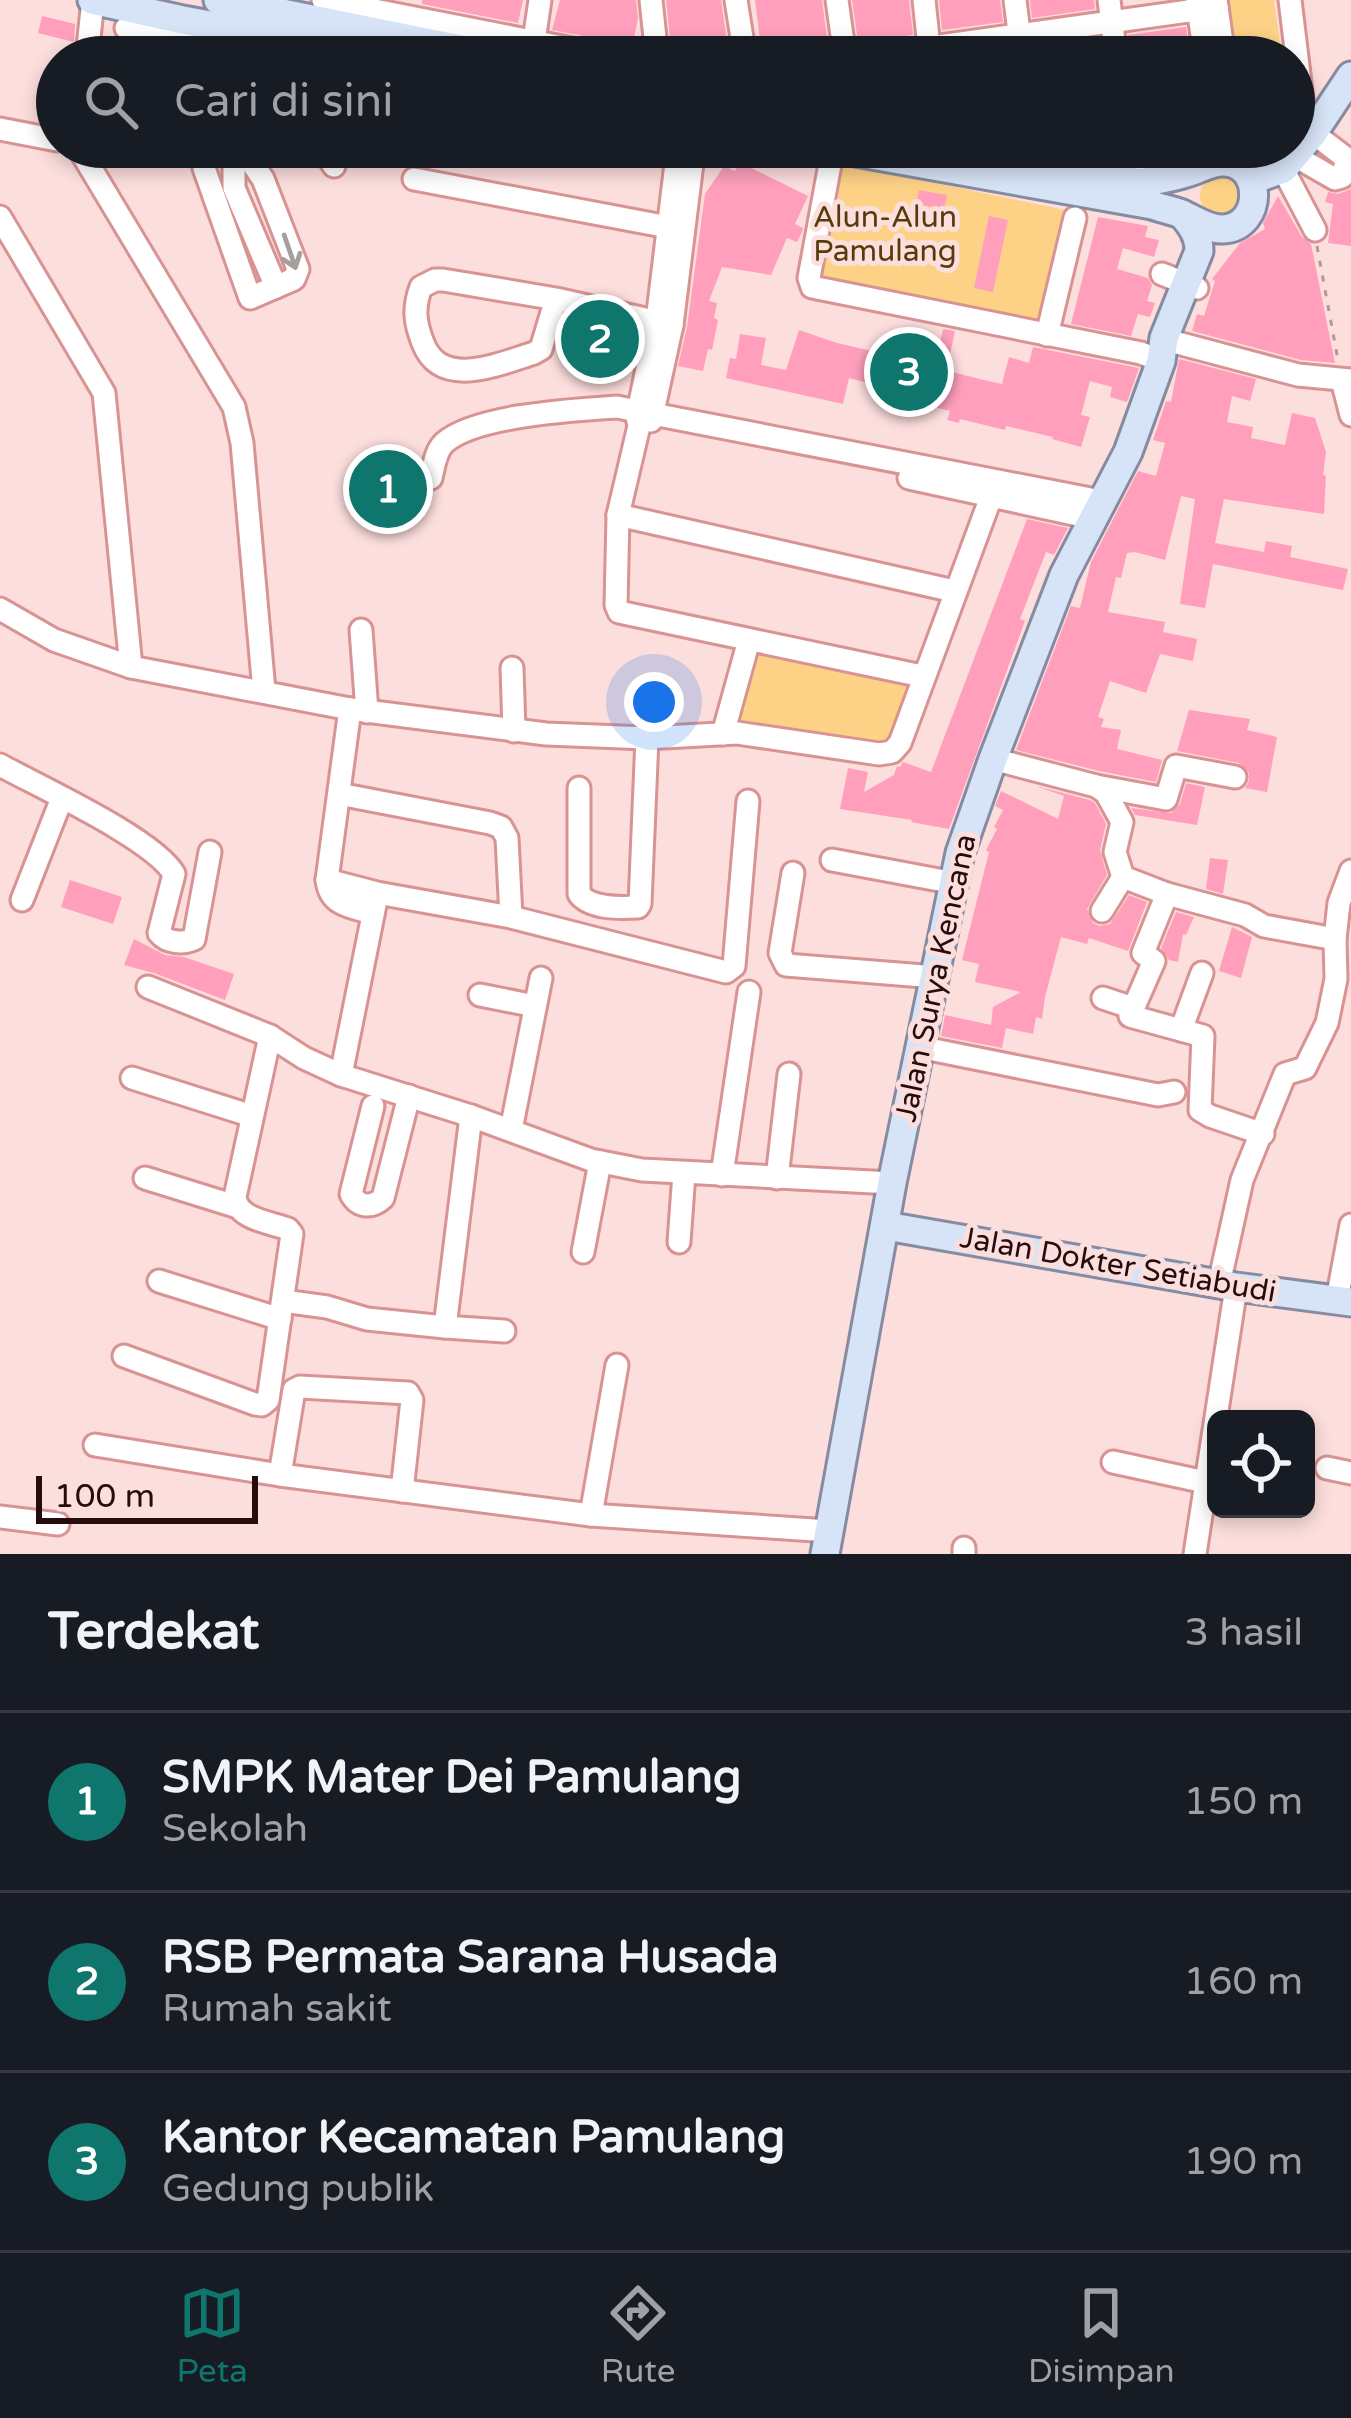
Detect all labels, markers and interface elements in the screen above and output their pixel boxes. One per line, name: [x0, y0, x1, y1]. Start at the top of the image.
search box: [36, 36, 1315, 168]
icon: search: [78, 69, 144, 135]
text: Cari di sini: [174, 75, 393, 129]
park label: Alun-Alun Pamulang: [813, 199, 957, 270]
one-way arrow: [281, 233, 302, 270]
pin: 2: [561, 294, 639, 384]
pin: 3: [870, 327, 948, 417]
pin: 1: [349, 444, 427, 534]
your location: [624, 672, 684, 732]
street label: Jalan Surya Kencana: [887, 831, 985, 1125]
street label: Jalan Dokter Setiabudi: [957, 1219, 1279, 1311]
map controls: [1207, 1410, 1315, 1518]
button: locate: [1207, 1410, 1315, 1518]
scale bar: [36, 1470, 258, 1523]
text: 100 m: [54, 1477, 155, 1516]
text: Terdekat: [48, 1601, 259, 1663]
text: 3 hasil: [1185, 1609, 1303, 1656]
text: SMPK Mater Dei Pamulang: [162, 1751, 741, 1805]
text: 1: [75, 1778, 99, 1825]
text: 150 m: [1184, 1778, 1303, 1825]
text: Sekolah: [162, 1805, 308, 1852]
text: RSB Permata Sarana Husada: [162, 1931, 779, 1985]
text: 2: [75, 1958, 99, 2005]
text: 160 m: [1184, 1958, 1303, 2005]
text: Rumah sakit: [162, 1985, 392, 2032]
text: Kantor Kecamatan Pamulang: [162, 2111, 785, 2165]
text: 3: [75, 2138, 99, 2185]
text: 190 m: [1184, 2138, 1303, 2185]
text: Gedung publik: [162, 2165, 434, 2212]
tab: Peta: [176, 2280, 248, 2391]
tab: Rute: [601, 2280, 675, 2391]
tab: Disimpan: [1028, 2280, 1175, 2391]

